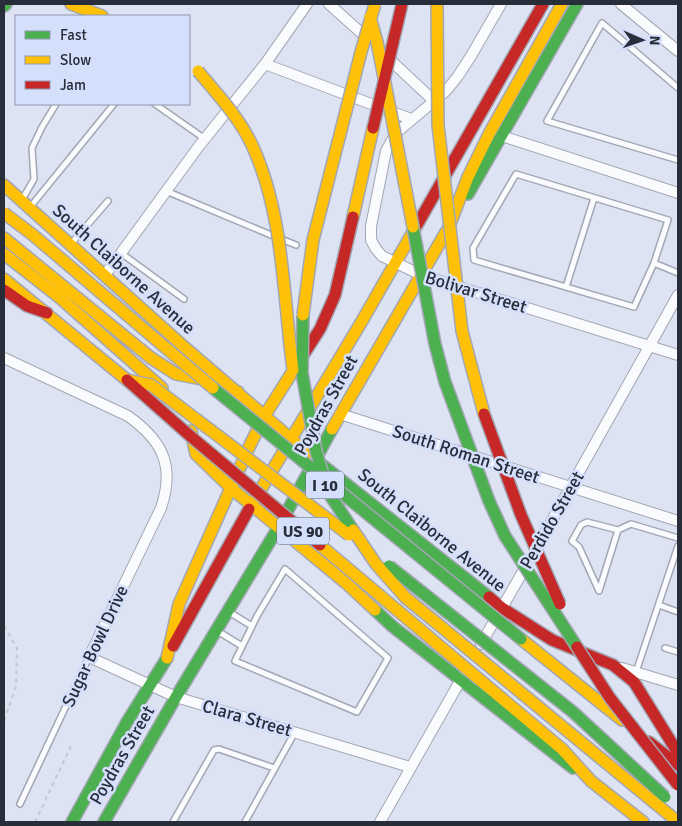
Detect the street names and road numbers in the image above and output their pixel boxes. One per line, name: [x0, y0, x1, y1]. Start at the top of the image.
street label: South Claiborne Avenue: [48, 199, 200, 339]
street label: Bolivar Street: [423, 266, 529, 318]
street label: Poydras Street: [289, 351, 363, 459]
street label: South Roman Street: [390, 420, 542, 488]
street label: South Claiborne Avenue: [354, 464, 510, 596]
street label: Perdido Street: [515, 467, 589, 573]
road number: I 10: [306, 472, 344, 498]
road number: US 90: [277, 518, 329, 544]
street label: Sugar Bowl Drive: [57, 582, 133, 710]
street label: Clara Street: [200, 695, 294, 741]
street label: Poydras Street: [85, 701, 159, 809]

